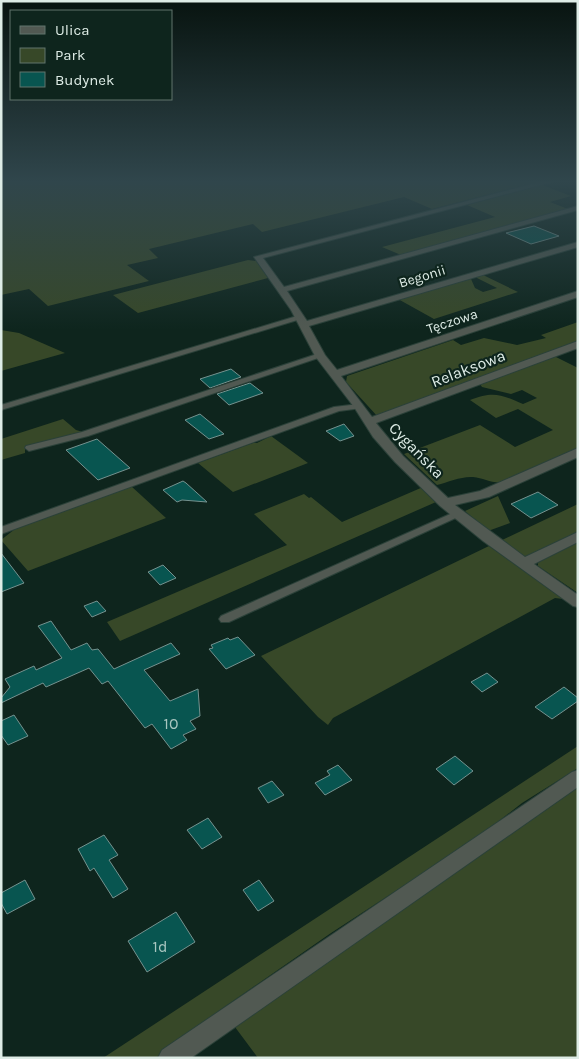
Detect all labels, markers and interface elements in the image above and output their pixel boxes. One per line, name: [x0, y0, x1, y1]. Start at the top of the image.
legend: [10, 10, 172, 100]
text: Ulica: [55, 21, 89, 39]
text: Park: [55, 46, 85, 64]
text: Budynek: [55, 71, 114, 89]
street label: Begonii: [397, 261, 448, 292]
street label: Tęczowa: [425, 305, 480, 338]
street label: Relaksowa: [428, 346, 508, 391]
street label: Cygańska: [385, 418, 448, 482]
house number: 10: [164, 714, 178, 733]
house number: 1d: [153, 937, 167, 956]

